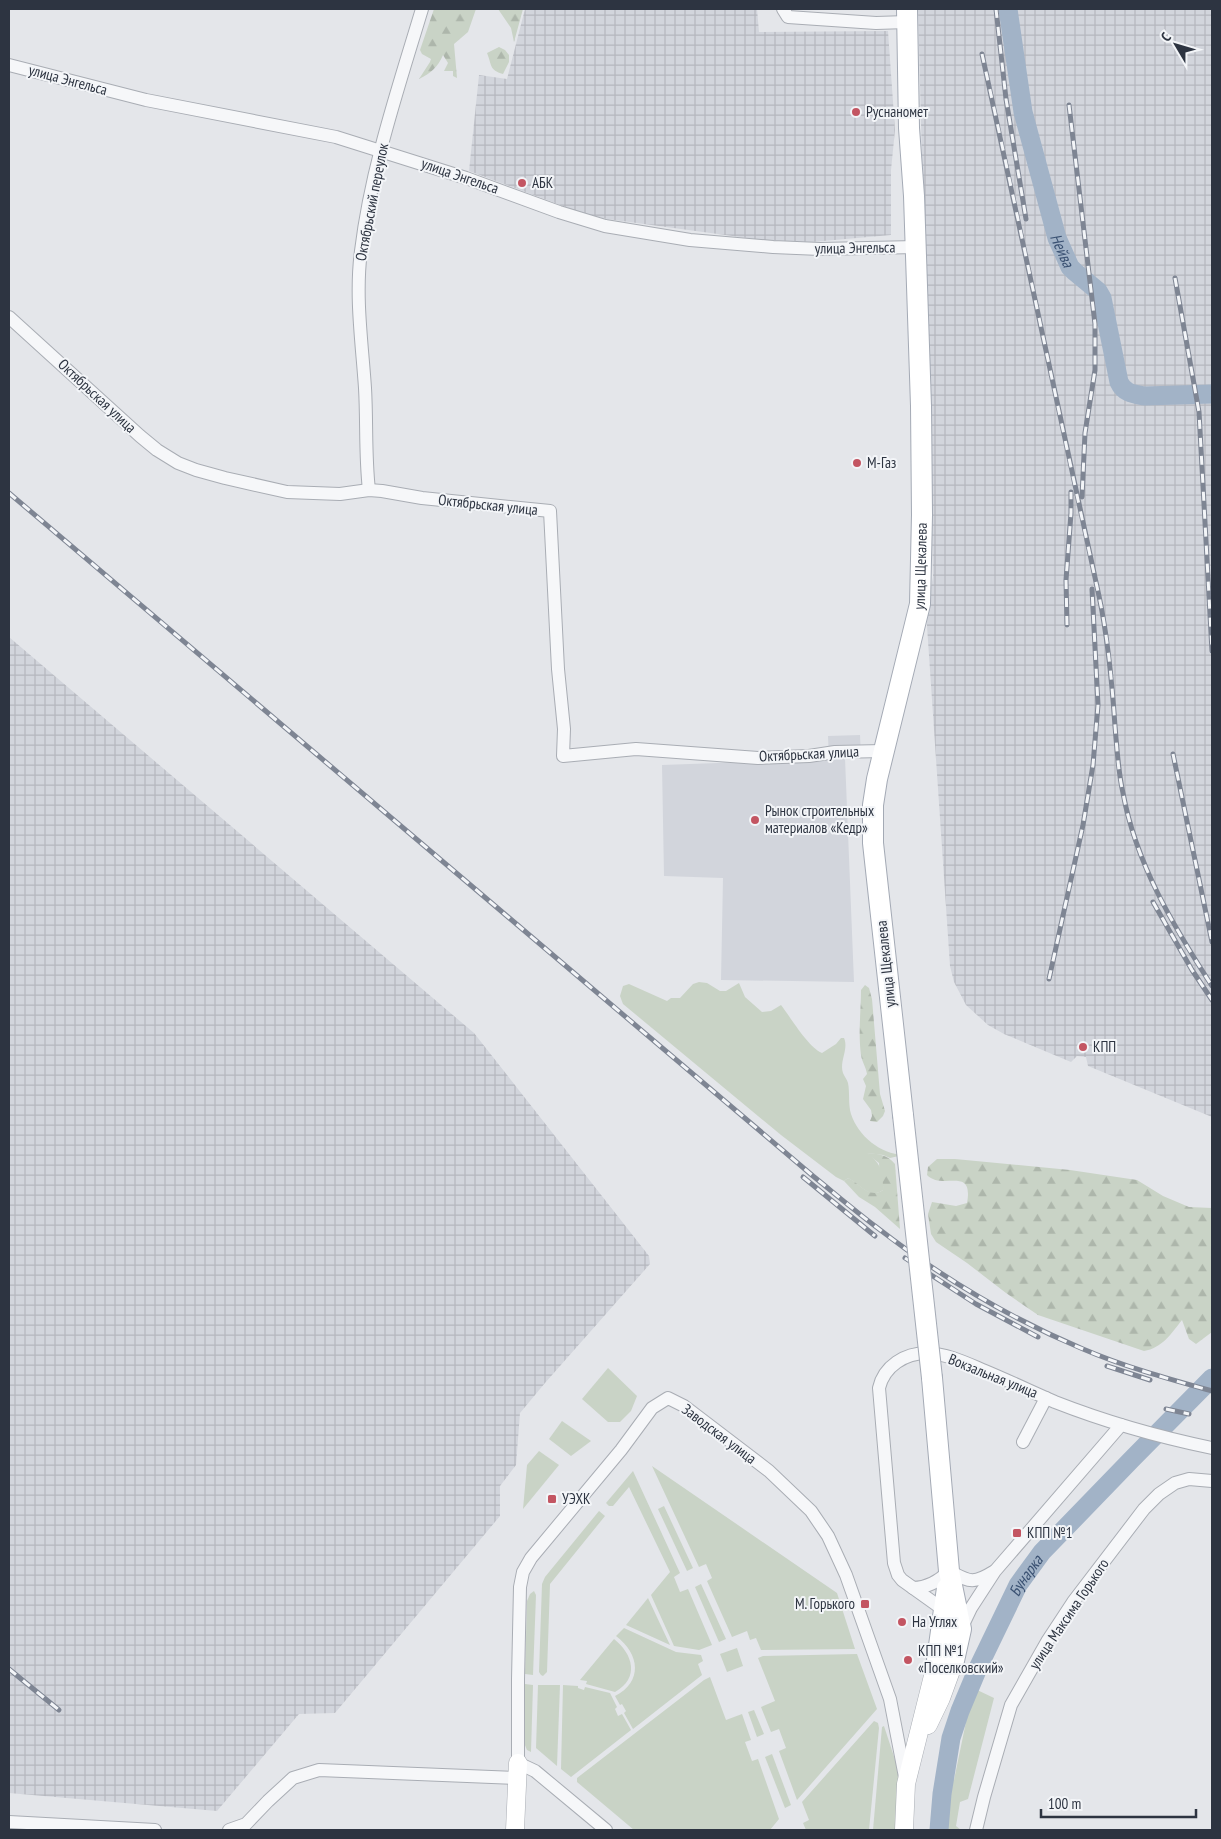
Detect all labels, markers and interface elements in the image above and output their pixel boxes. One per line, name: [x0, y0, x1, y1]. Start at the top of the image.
north arrow: [1151, 20, 1201, 70]
text: С: [1157, 28, 1175, 45]
street label: улица Энгельса: [27, 60, 110, 99]
place label: Руснаномет: [866, 102, 928, 121]
marker: Руснаномет: [850, 106, 862, 118]
street label: Октябрьский переулок: [351, 141, 392, 262]
street label: улица Энгельса: [419, 153, 501, 198]
place label: АБК: [532, 173, 554, 192]
marker: АБК: [516, 177, 528, 189]
water label: Нейва: [1046, 230, 1079, 272]
street label: улица Энгельса: [815, 237, 895, 258]
street label: Октябрьская улица: [54, 355, 140, 437]
place label: М-Газ: [867, 453, 896, 472]
marker: М-Газ: [851, 457, 863, 469]
street label: Октябрьская улица: [437, 490, 539, 519]
street label: улица Щекалева: [909, 522, 931, 612]
street label: Октябрьская улица: [759, 741, 859, 766]
place label: Рынок строительных материалов «Кедр»: [765, 801, 874, 837]
marker: Рынок строительных материалов «Кедр»: [749, 814, 761, 826]
street label: улица Щекалева: [872, 920, 900, 1008]
place label: КПП: [1093, 1037, 1116, 1056]
marker: КПП: [1077, 1041, 1089, 1053]
street label: Вокзальная улица: [946, 1349, 1041, 1402]
street label: Заводская улица: [678, 1399, 760, 1468]
place label: УЭХК: [562, 1489, 591, 1508]
marker: УЭХК: [546, 1493, 558, 1505]
place label: КПП №1: [1027, 1523, 1072, 1542]
marker: КПП №1: [1011, 1527, 1023, 1539]
water label: Бунарка: [1004, 1550, 1048, 1599]
street label: улица Максима Горького: [1024, 1555, 1113, 1673]
place label: М. Горького: [795, 1594, 855, 1613]
marker: М. Горького: [859, 1598, 871, 1610]
place label: На Углях: [912, 1612, 957, 1631]
marker: На Углях: [896, 1616, 908, 1628]
place label: КПП №1 «Поселковский»: [918, 1641, 1004, 1677]
marker: КПП №1 «Поселковский»: [902, 1654, 914, 1666]
scale bar: [1041, 1786, 1196, 1818]
text: 100 m: [1048, 1794, 1081, 1813]

